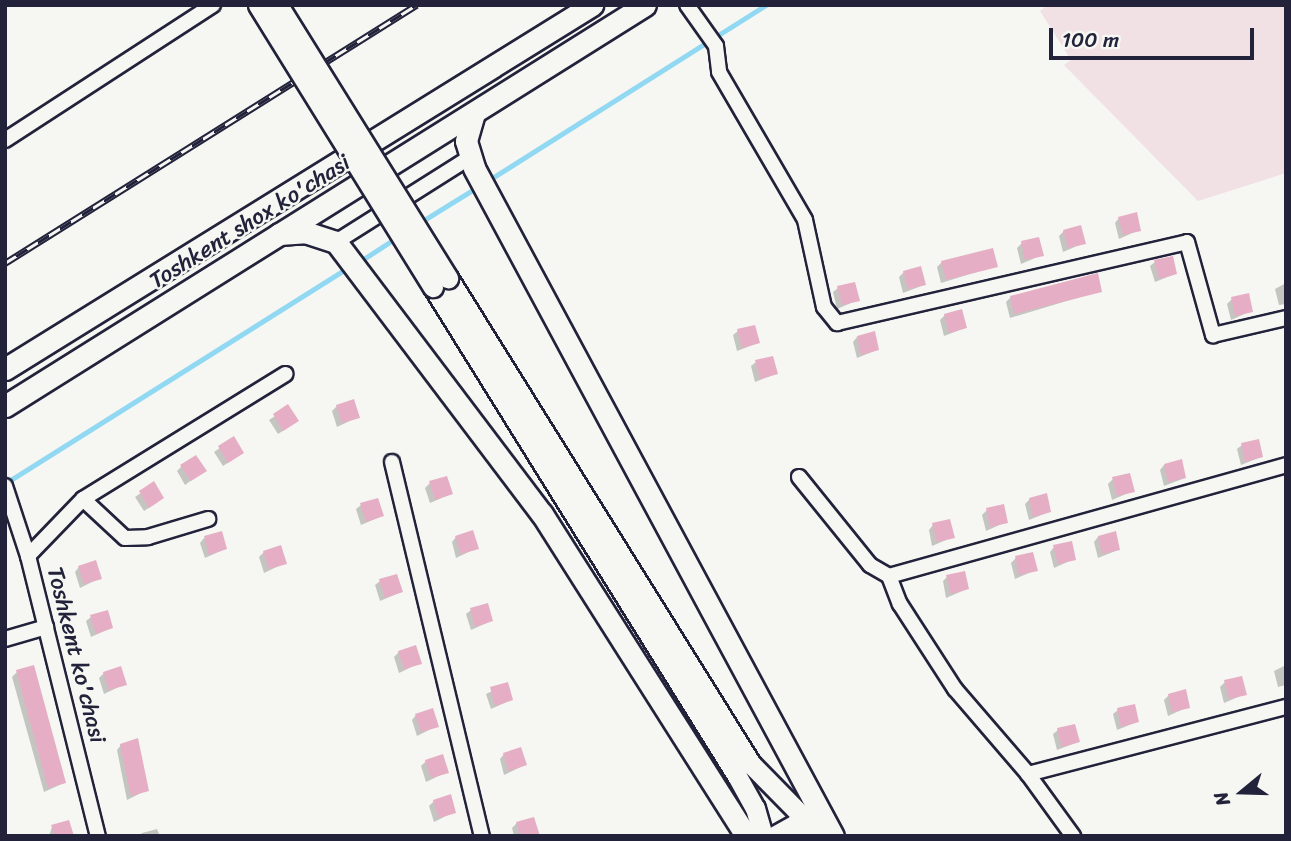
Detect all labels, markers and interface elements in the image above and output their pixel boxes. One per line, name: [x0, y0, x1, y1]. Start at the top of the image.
scale bar: [1053, 14, 1258, 58]
text: 100 m: [1062, 21, 1119, 59]
street label: Toshkent shox ko'chasi: [143, 148, 357, 296]
street label: Toshkent ko'chasi: [41, 563, 111, 747]
north arrow: [1207, 757, 1277, 827]
text: N: [1204, 787, 1239, 811]

